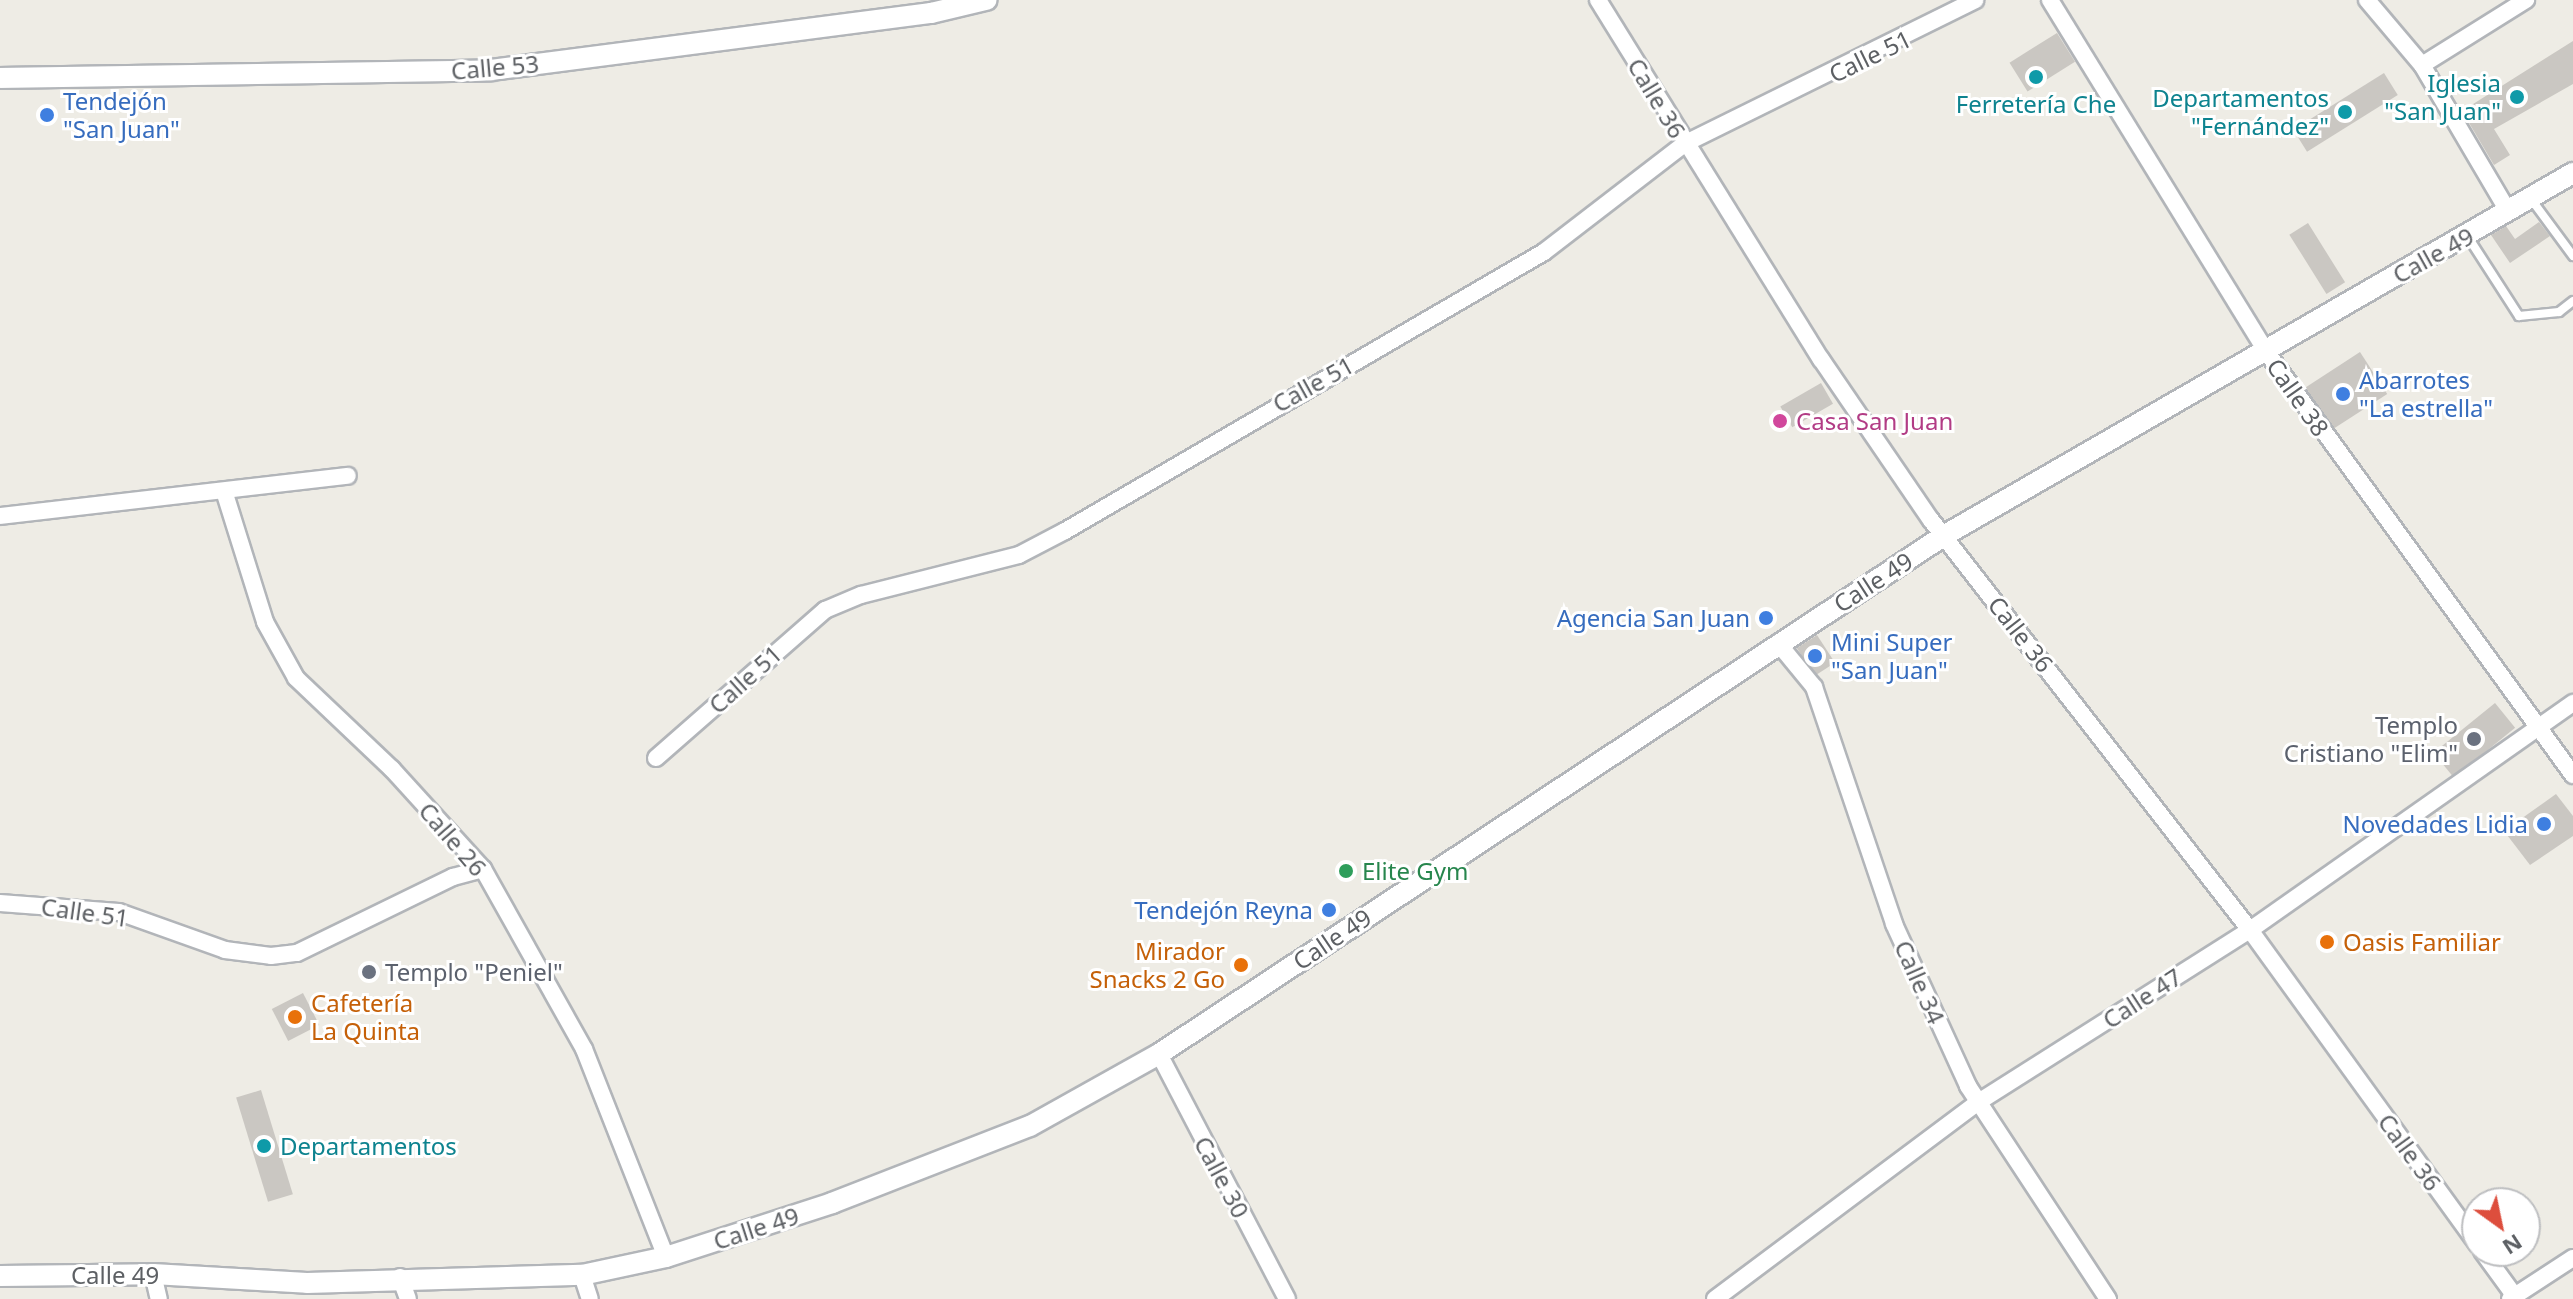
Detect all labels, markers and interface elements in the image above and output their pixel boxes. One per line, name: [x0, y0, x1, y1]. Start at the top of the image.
street label: Calle 51: [1824, 24, 1916, 88]
street label: Calle 53: [450, 49, 540, 85]
street label: Calle 36: [1622, 53, 1692, 143]
marker: Ferretería Che: [2027, 68, 2045, 86]
place label: Iglesia "San Juan": [2384, 69, 2501, 125]
place label: Departamentos "Fernández": [2152, 84, 2329, 140]
place label: Tendejón "San Juan": [63, 87, 180, 143]
marker: Iglesia "San Juan": [2508, 88, 2526, 106]
place label: Ferretería Che: [1956, 90, 2116, 118]
marker: Departamentos "Fernández": [2336, 103, 2354, 121]
marker: Tendejón "San Juan": [38, 106, 56, 124]
street label: Calle 49: [2387, 221, 2479, 289]
street label: Calle 51: [1267, 350, 1359, 418]
street label: Calle 38: [2261, 353, 2335, 441]
place label: Abarrotes "La estrella": [2359, 366, 2493, 422]
marker: Abarrotes "La estrella": [2334, 385, 2352, 403]
place label: Casa San Juan: [1796, 407, 1953, 435]
marker: Casa San Juan: [1771, 412, 1789, 430]
street label: Calle 49: [1828, 546, 1918, 618]
street label: Calle 36: [1982, 590, 2060, 678]
place label: Agencia San Juan: [1557, 604, 1750, 632]
marker: Agencia San Juan: [1757, 609, 1775, 627]
place label: Mini Super "San Juan": [1831, 628, 1952, 684]
street label: Calle 51: [703, 639, 787, 719]
marker: Mini Super "San Juan": [1806, 647, 1824, 665]
place label: Templo Cristiano "Elim": [2284, 711, 2458, 767]
marker: Templo Cristiano "Elim": [2465, 730, 2483, 748]
street label: Calle 26: [413, 796, 493, 882]
place label: Novedades Lidia: [2343, 810, 2528, 838]
marker: Novedades Lidia: [2535, 815, 2553, 833]
place label: Elite Gym: [1362, 857, 1468, 885]
marker: Elite Gym: [1337, 862, 1355, 880]
street label: Calle 51: [39, 892, 131, 932]
place label: Tendejón Reyna: [1134, 896, 1313, 924]
marker: Tendejón Reyna: [1320, 901, 1338, 919]
street label: Calle 49: [1287, 902, 1377, 976]
place label: Oasis Familiar: [2343, 928, 2501, 956]
marker: Oasis Familiar: [2318, 933, 2336, 951]
street label: Calle 34: [1889, 936, 1951, 1028]
place label: Mirador Snacks 2 Go: [1089, 937, 1225, 993]
marker: Mirador Snacks 2 Go: [1232, 956, 1250, 974]
place label: Templo "Peniel": [385, 958, 563, 986]
street label: Calle 47: [2097, 962, 2187, 1034]
marker: Templo "Peniel": [360, 963, 378, 981]
place label: Cafetería La Quinta: [311, 989, 420, 1045]
marker: Cafetería La Quinta: [286, 1008, 304, 1026]
street label: Calle 36: [2372, 1108, 2448, 1196]
street label: Calle 30: [1189, 1131, 1255, 1223]
place label: Departamentos: [280, 1132, 457, 1160]
marker: Departamentos: [255, 1137, 273, 1155]
north arrow: [2461, 1187, 2541, 1267]
street label: Calle 49: [710, 1201, 802, 1255]
text: N: [2497, 1228, 2529, 1263]
street label: Calle 49: [71, 1261, 159, 1289]

